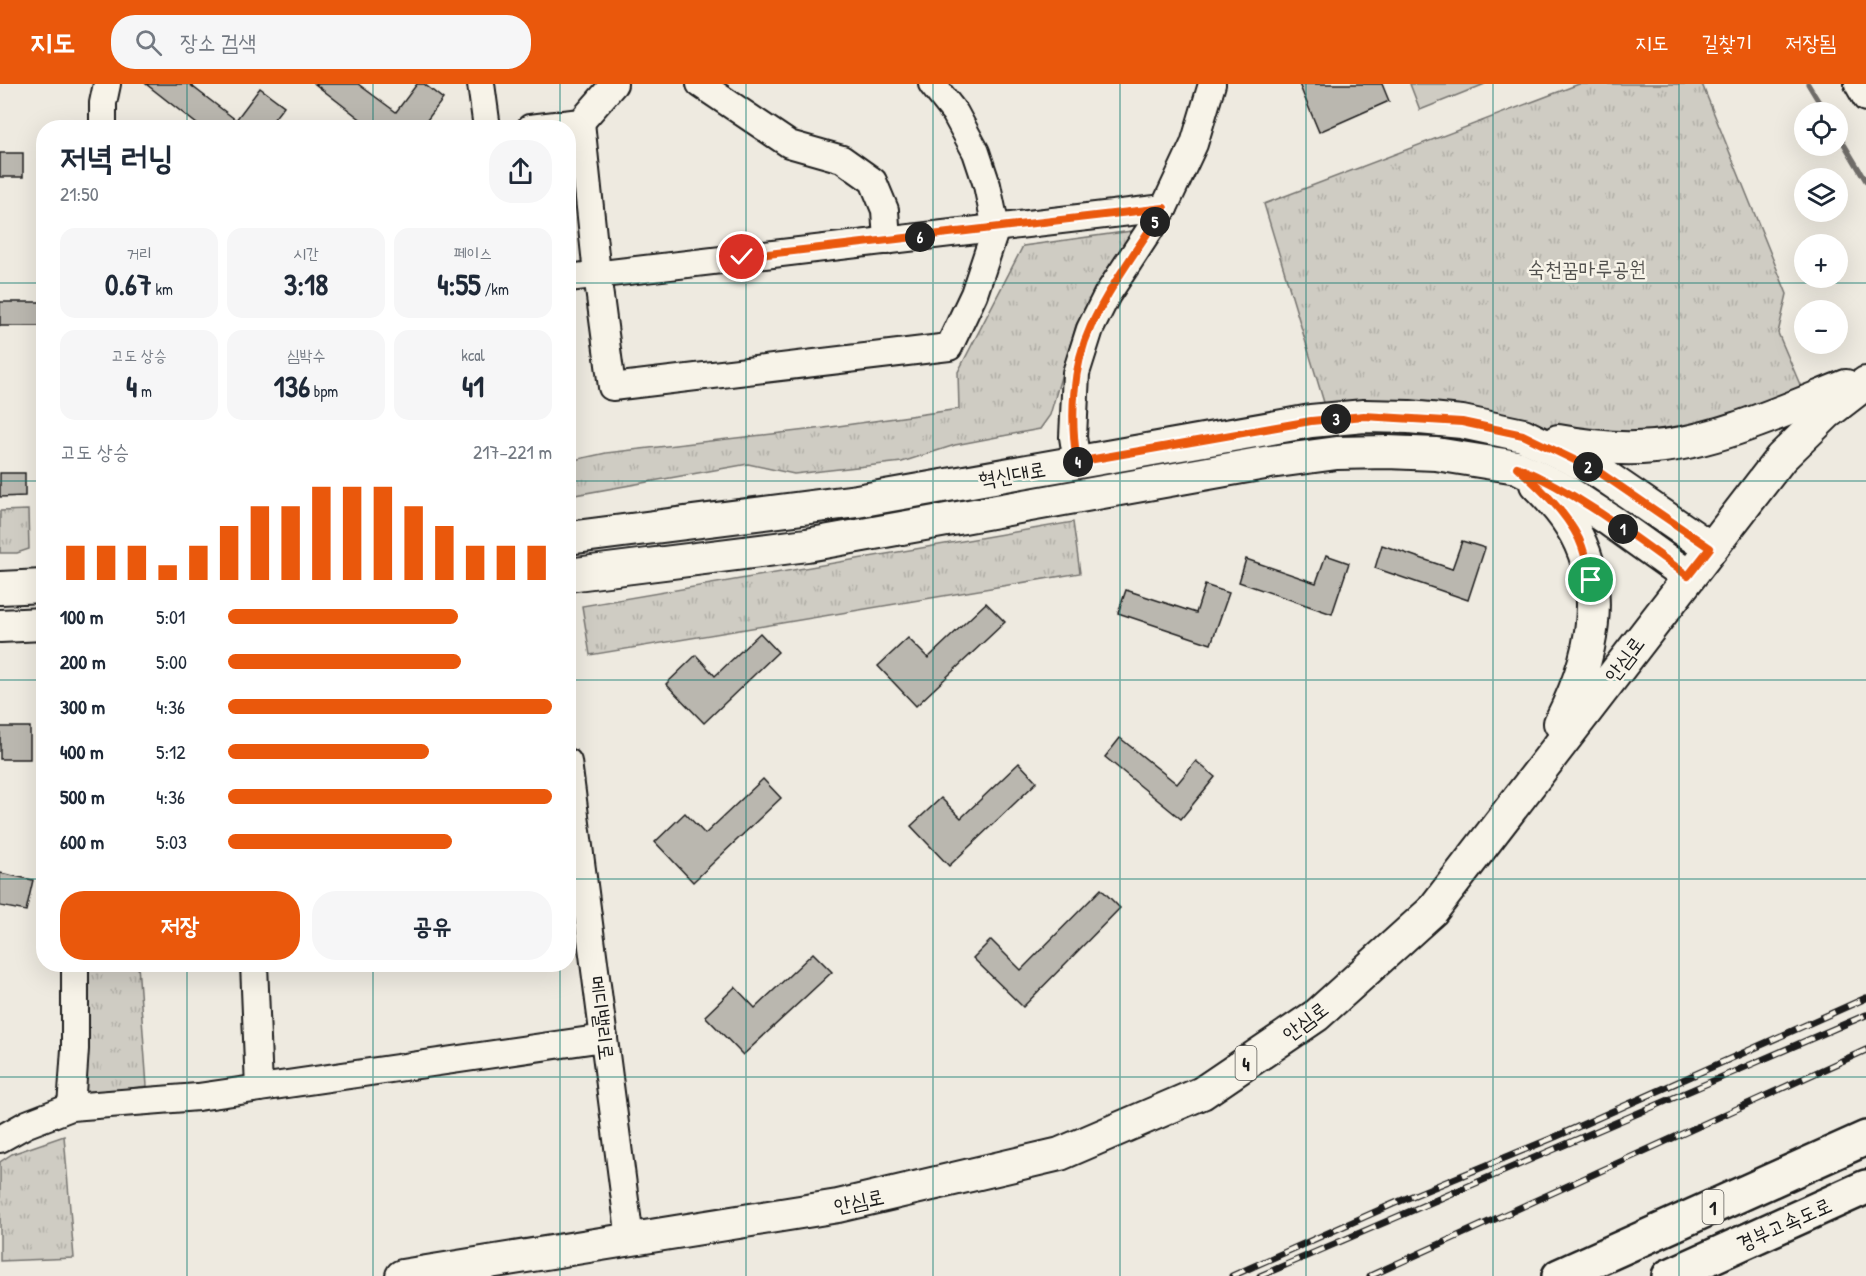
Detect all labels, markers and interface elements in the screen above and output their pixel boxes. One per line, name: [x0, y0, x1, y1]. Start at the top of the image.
search box: [111, 15, 531, 69]
text: 지도: [30, 23, 75, 61]
icon: search: [132, 26, 165, 59]
text: 장소 검색: [180, 27, 256, 57]
text: 지도: [1635, 28, 1669, 57]
text: 길찾기: [1702, 28, 1752, 57]
text: 저장됨: [1785, 28, 1836, 57]
map controls: [1794, 102, 1848, 354]
button: locate: [1794, 102, 1848, 156]
text: 저녁 러닝: [60, 135, 174, 179]
button: share: [489, 140, 552, 203]
button: layers: [1794, 168, 1848, 222]
text: 21:50: [60, 180, 99, 207]
pin: 5: [1140, 207, 1170, 237]
text: 5: [1152, 211, 1158, 233]
pin: 6: [905, 222, 935, 252]
text: 6: [917, 226, 923, 248]
pin: [716, 231, 767, 282]
button: +: [1794, 234, 1848, 288]
icon: check: [725, 240, 758, 273]
text: 거리: [126, 242, 152, 264]
text: 시간: [293, 242, 319, 264]
text: 페이스: [454, 242, 492, 264]
park label: 숙천꿈마루공원: [1528, 254, 1646, 283]
text: 0.67: [105, 264, 152, 304]
text: 3:18: [284, 264, 328, 304]
text: 4:55: [437, 264, 481, 304]
text: km: [152, 278, 173, 300]
text: /km: [481, 278, 509, 300]
button: −: [1794, 300, 1848, 354]
text: 고도 상승: [111, 344, 167, 366]
text: 심박수: [287, 344, 325, 366]
text: kcal: [461, 344, 485, 366]
text: 4: [126, 366, 137, 406]
text: 136: [274, 366, 310, 406]
text: 41: [462, 366, 484, 406]
text: m: [137, 380, 152, 402]
text: bpm: [310, 380, 338, 402]
pin: 3: [1321, 404, 1351, 434]
text: 3: [1332, 408, 1340, 430]
text: 고도 상승: [60, 438, 129, 465]
text: 217–221 m: [473, 438, 552, 465]
pin: 4: [1063, 447, 1093, 477]
text: 4: [1075, 451, 1081, 473]
pin: 2: [1573, 452, 1603, 482]
street label: 혁신대로: [976, 454, 1048, 494]
text: 2: [1584, 456, 1592, 478]
pin: 1: [1608, 514, 1638, 544]
text: 1: [1620, 518, 1626, 540]
pin: [1565, 554, 1616, 605]
icon: arrive: [1574, 563, 1607, 596]
text: 100 m: [60, 603, 103, 630]
text: 5:01: [156, 603, 185, 630]
street label: 안심로: [1597, 630, 1651, 688]
text: 200 m: [60, 648, 105, 675]
text: 5:00: [156, 648, 187, 675]
text: 300 m: [60, 693, 105, 720]
text: 4:36: [156, 693, 185, 720]
text: 400 m: [60, 738, 104, 765]
text: 5:12: [156, 738, 186, 765]
text: 500 m: [60, 783, 105, 810]
text: 4:36: [156, 783, 185, 810]
text: 600 m: [60, 828, 104, 855]
text: 5:03: [156, 828, 187, 855]
button: 저장: [60, 891, 300, 960]
button: 공유: [312, 891, 552, 960]
street label: 메디밸리로: [582, 974, 622, 1062]
street label: 안심로: [1276, 994, 1334, 1048]
road number: 4: [1236, 1046, 1256, 1080]
street label: 안심로: [831, 1182, 887, 1220]
road number: 1: [1702, 1190, 1724, 1224]
street label: 경부고속도로: [1732, 1190, 1836, 1258]

